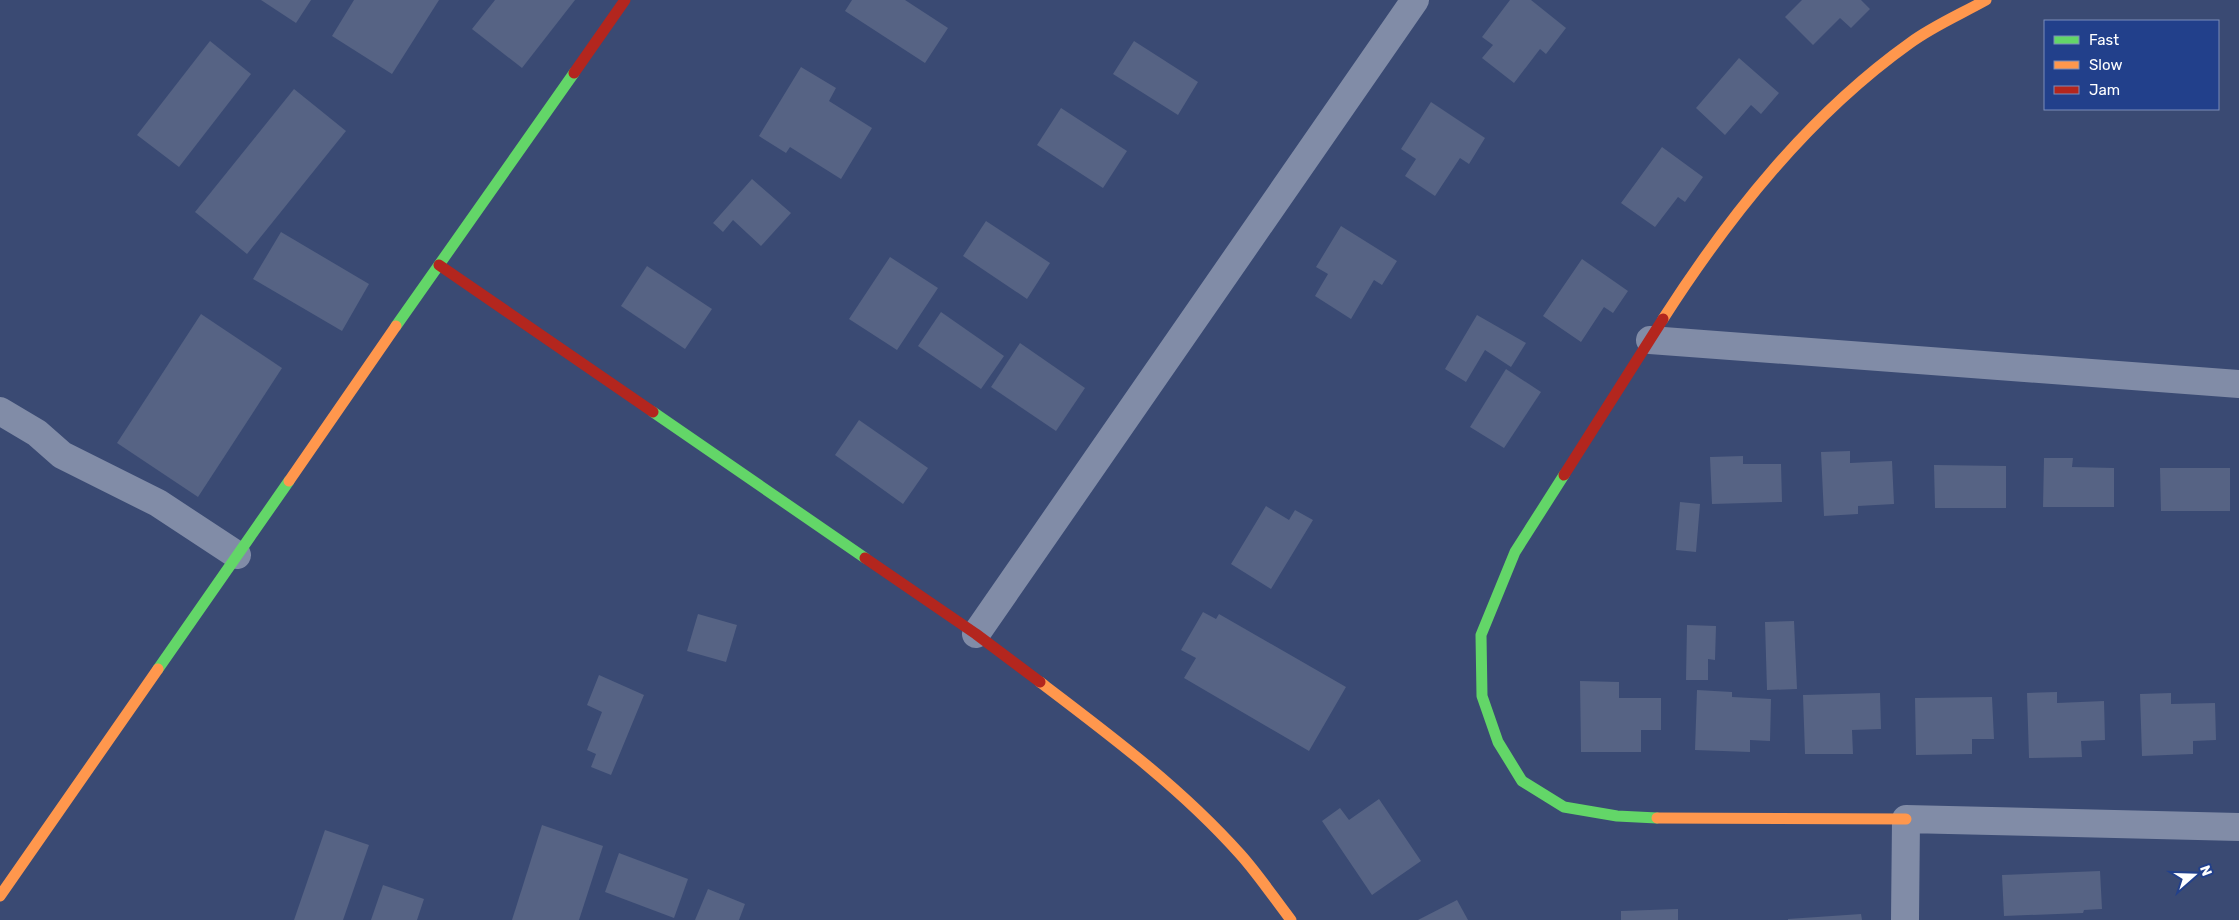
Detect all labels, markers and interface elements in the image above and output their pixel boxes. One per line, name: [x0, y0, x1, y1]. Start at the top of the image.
legend: [2044, 20, 2219, 110]
text: Fast: [2089, 31, 2119, 49]
text: Slow: [2089, 56, 2122, 74]
text: Jam: [2089, 81, 2120, 99]
north arrow: [2169, 850, 2219, 900]
text: N: [2196, 863, 2215, 878]

